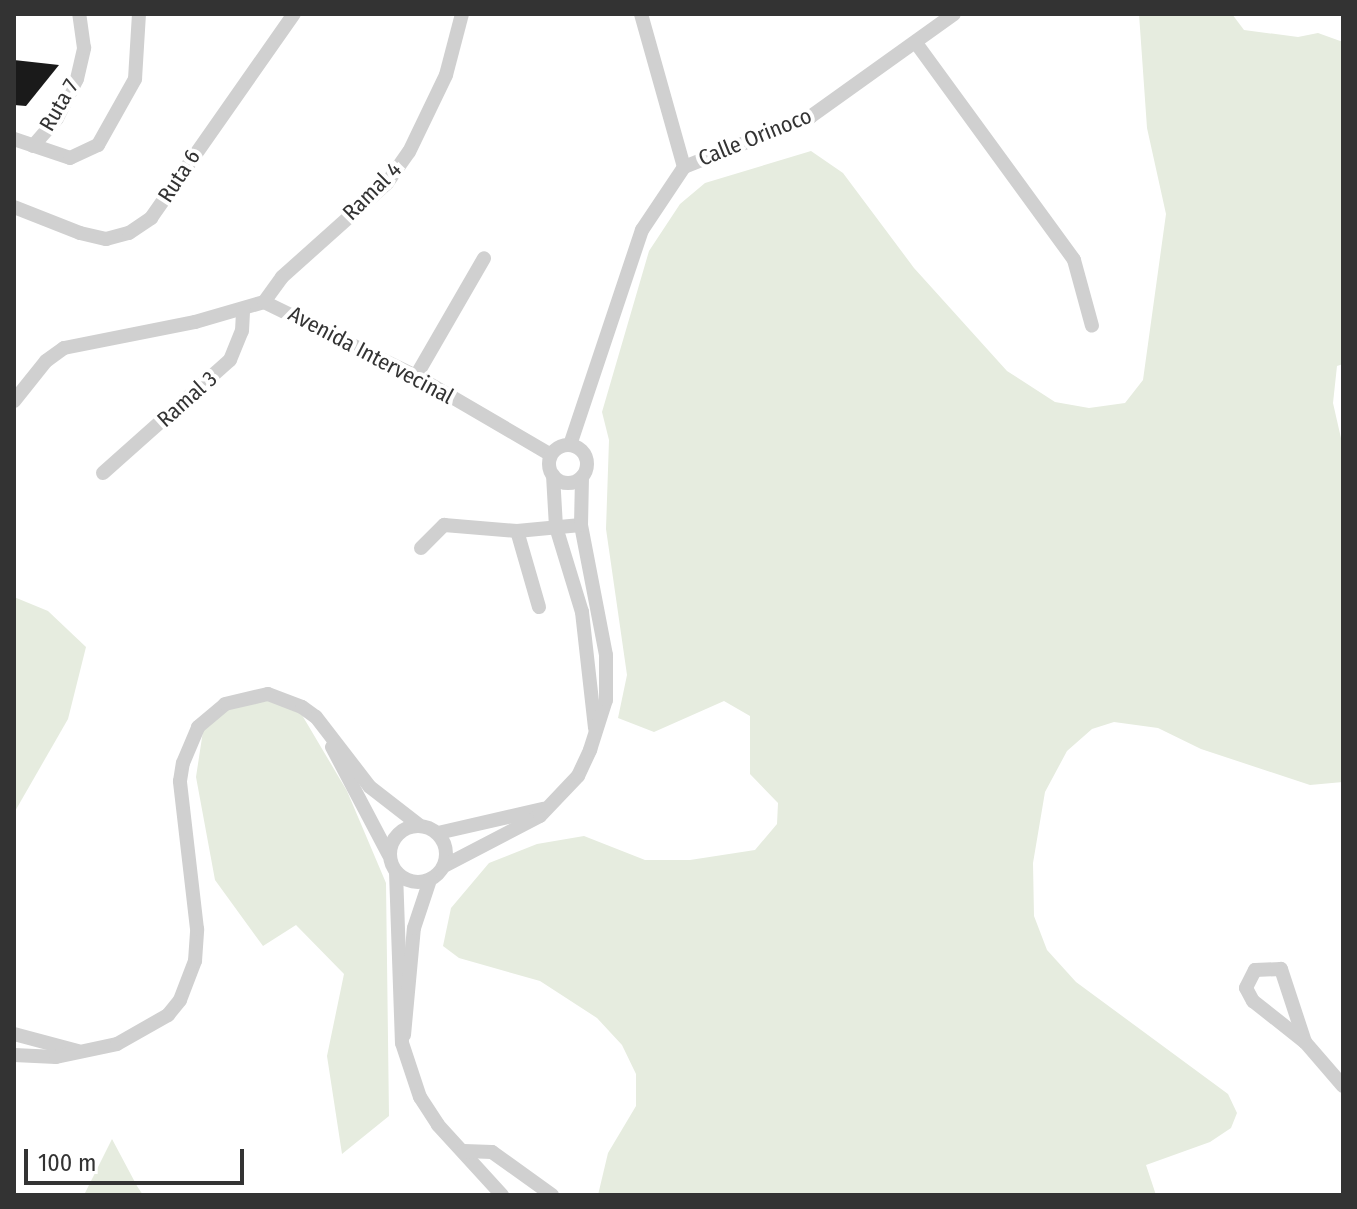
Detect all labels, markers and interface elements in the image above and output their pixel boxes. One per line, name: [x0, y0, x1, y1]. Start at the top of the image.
street label: Ruta 7: [34, 74, 84, 136]
street label: Calle Orinoco: [695, 102, 815, 172]
street label: Ruta 6: [152, 145, 206, 207]
street label: Ramal 4: [337, 156, 407, 226]
street label: Avenida Intervecinal: [284, 300, 458, 410]
street label: Ramal 3: [152, 365, 222, 433]
scale bar: [28, 1133, 248, 1183]
text: 100 m: [38, 1149, 96, 1177]

